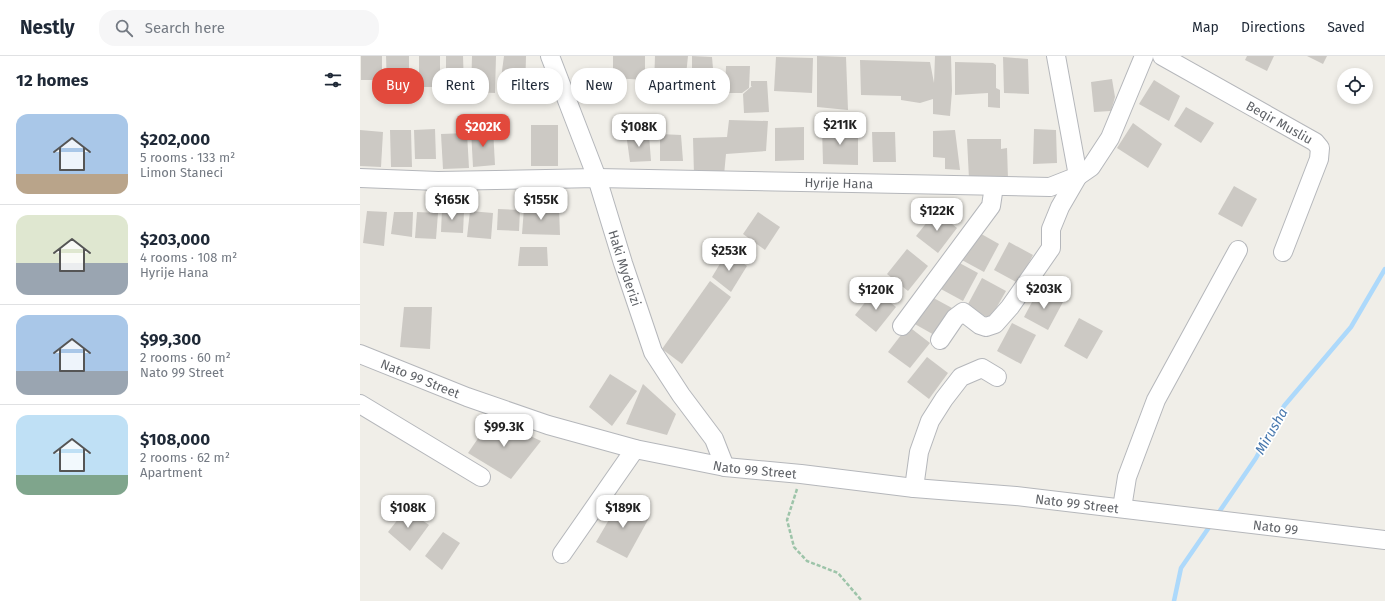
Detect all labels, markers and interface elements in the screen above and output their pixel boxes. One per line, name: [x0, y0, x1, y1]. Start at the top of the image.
search box: [99, 10, 379, 46]
text: Nestly: [20, 16, 75, 39]
icon: search: [113, 17, 135, 39]
text: Search here: [145, 19, 225, 37]
text: Map: [1192, 19, 1219, 36]
text: Directions: [1241, 19, 1305, 36]
text: Saved: [1327, 19, 1365, 36]
chip: Buy: [372, 68, 424, 104]
chip: Rent: [432, 68, 489, 104]
chip: Filters: [497, 68, 563, 104]
chip: New: [571, 68, 627, 104]
chip: Apartment: [635, 68, 730, 104]
map controls: [1337, 68, 1373, 104]
button: locate: [1337, 68, 1373, 104]
icon: filters: [322, 69, 344, 91]
text: 12 homes: [16, 70, 88, 91]
street label: Beqir Musliu: [1244, 98, 1315, 147]
pin: $211K: [812, 112, 868, 146]
pin: $202K: [455, 114, 511, 148]
pin: $108K: [611, 114, 667, 148]
text: $211K: [823, 117, 857, 132]
text: $202K: [465, 119, 501, 134]
text: $108K: [621, 119, 657, 134]
text: $202,000: [140, 129, 210, 150]
icon: home: [48, 130, 96, 178]
text: 5 rooms · 133 m²: [140, 150, 235, 165]
text: Limon Staneci: [140, 165, 223, 180]
street label: Hyrije Hana: [804, 175, 873, 191]
pin: $165K: [424, 187, 480, 221]
pin: $155K: [513, 187, 569, 221]
text: $165K: [434, 192, 470, 207]
text: $155K: [524, 192, 558, 207]
pin: $122K: [909, 198, 965, 232]
text: $122K: [920, 203, 954, 218]
street label: Haki Myderizi: [605, 228, 644, 308]
text: $203,000: [140, 229, 210, 250]
icon: home: [48, 231, 96, 279]
pin: $253K: [701, 238, 757, 272]
text: $253K: [711, 243, 747, 258]
text: 4 rooms · 108 m²: [140, 250, 237, 265]
text: Hyrije Hana: [140, 265, 209, 280]
pin: $203K: [1016, 276, 1072, 310]
pin: $120K: [848, 277, 904, 311]
text: $203K: [1026, 281, 1062, 296]
text: $120K: [858, 282, 894, 297]
text: $99,300: [140, 329, 201, 350]
icon: home: [48, 331, 96, 379]
text: 2 rooms · 60 m²: [140, 350, 231, 365]
street label: Nato 99 Street: [378, 356, 462, 401]
text: Nato 99 Street: [140, 365, 224, 380]
water label: Mirusha: [1251, 405, 1291, 457]
pin: $99.3K: [471, 414, 537, 448]
text: $99.3K: [484, 419, 524, 434]
text: $108,000: [140, 429, 210, 450]
icon: home: [48, 431, 96, 479]
text: 2 rooms · 62 m²: [140, 450, 230, 465]
street label: Nato 99 Street: [712, 458, 798, 482]
text: Apartment: [140, 465, 202, 480]
street label: Nato 99 Street: [1034, 491, 1120, 516]
pin: $108K: [380, 495, 436, 529]
pin: $189K: [595, 495, 651, 529]
text: $108K: [390, 500, 426, 515]
text: $189K: [605, 500, 641, 515]
street label: Nato 99: [1252, 517, 1299, 538]

